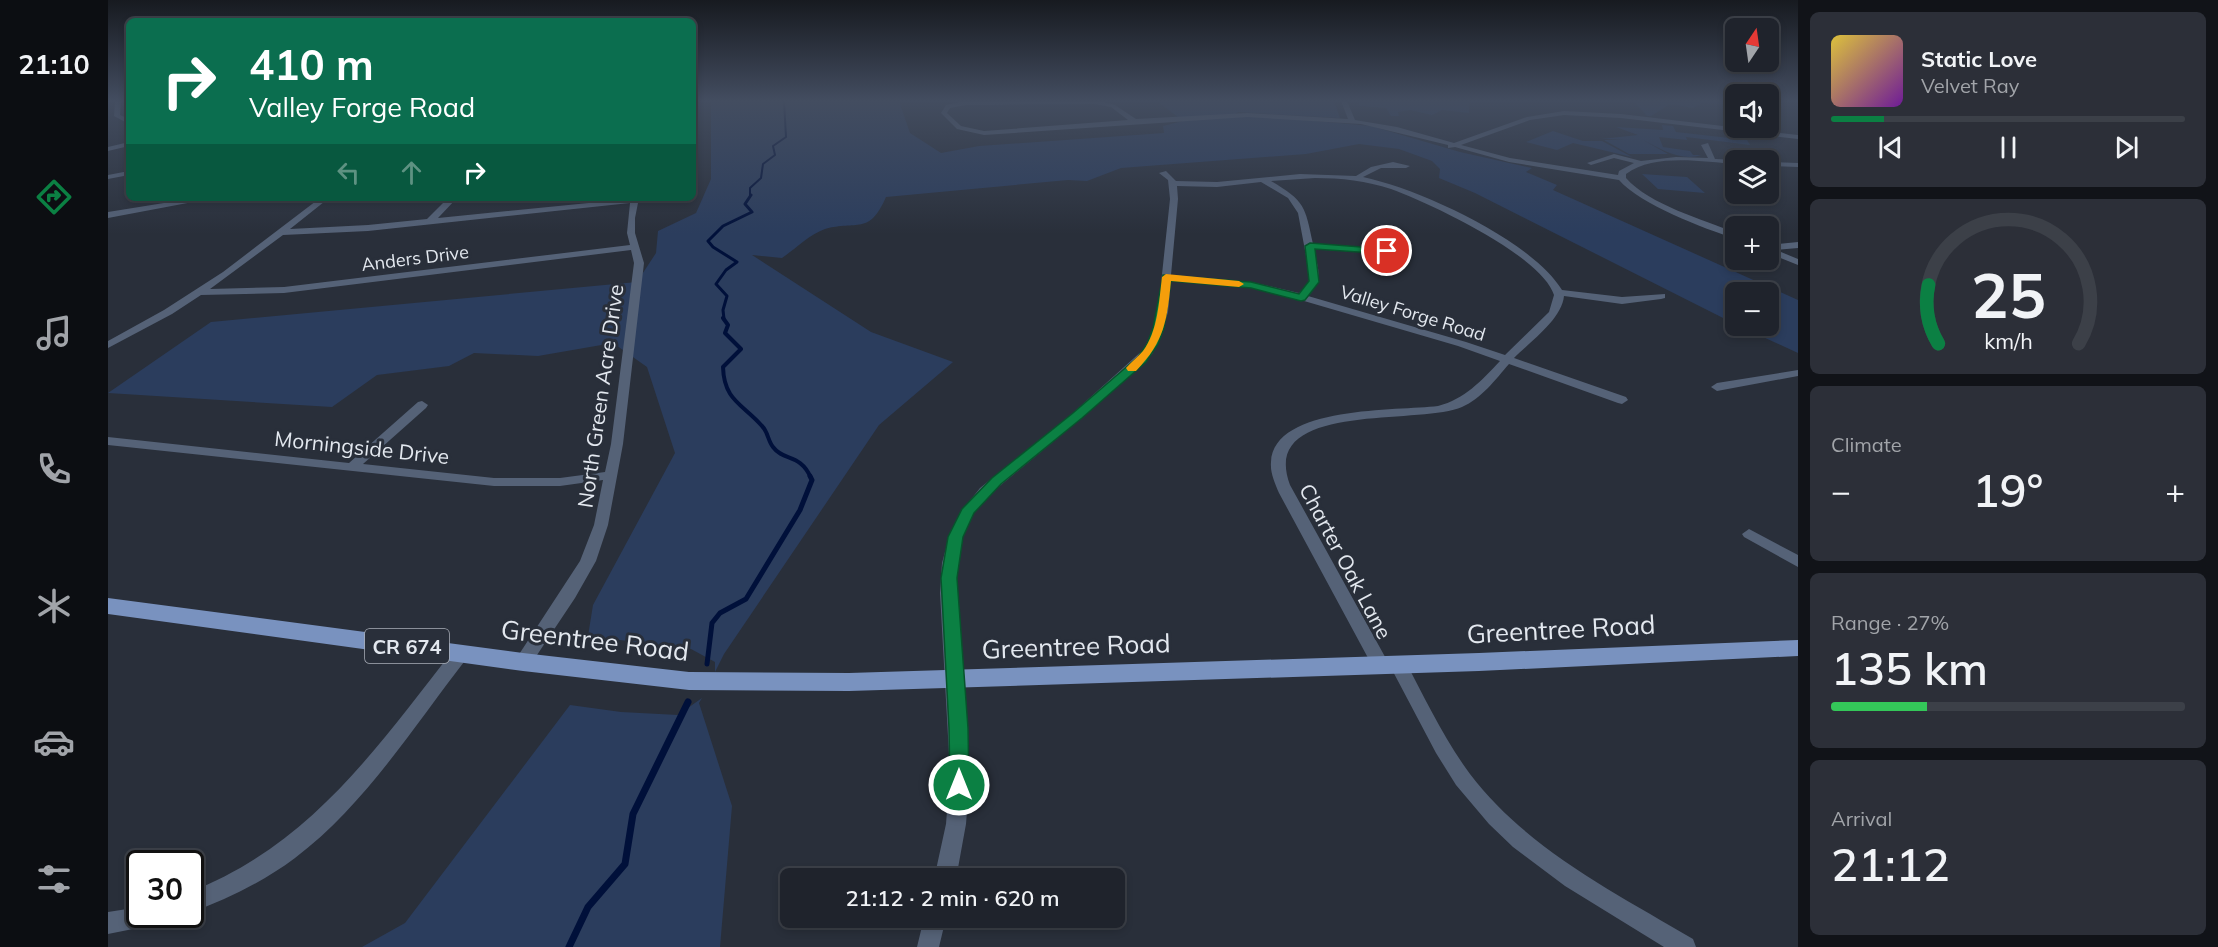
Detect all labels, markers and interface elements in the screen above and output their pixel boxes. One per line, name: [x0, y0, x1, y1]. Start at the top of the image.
north arrow: [1725, 18, 1779, 72]
map controls: [1725, 18, 1779, 336]
text: 410 m: [249, 38, 374, 91]
icon: right: [150, 42, 228, 120]
text: Static Love: [1921, 45, 2037, 73]
text: 21:10: [18, 47, 90, 81]
text: Velvet Ray: [1921, 73, 2019, 98]
button: sound: [1725, 84, 1779, 138]
text: Valley Forge Road: [249, 90, 475, 124]
icon: previous: [1874, 131, 1907, 164]
icon: pause: [1992, 131, 2025, 164]
icon: next: [2110, 131, 2143, 164]
button: layers: [1725, 150, 1779, 204]
icon: left: [332, 156, 365, 189]
icon: ahead: [395, 156, 428, 189]
icon: right: [458, 156, 491, 189]
icon: directions: [33, 176, 75, 218]
button: +: [1725, 216, 1779, 270]
pin: [1361, 225, 1412, 276]
icon: arrive: [1370, 234, 1403, 267]
street label: Anders Drive: [360, 240, 470, 276]
text: 25: [1971, 255, 2045, 334]
street label: Valley Forge Road: [1338, 280, 1488, 346]
button: −: [1725, 282, 1779, 336]
street label: North Green Acre Drive: [571, 283, 629, 509]
icon: music: [33, 312, 75, 354]
text: km/h: [1984, 327, 2032, 354]
street label: Morningside Drive: [273, 425, 451, 469]
text: Climate: [1831, 432, 1902, 457]
icon: phone: [33, 448, 75, 490]
text: 19°: [1973, 462, 2043, 518]
text: −: [1831, 470, 1851, 511]
text: +: [2165, 470, 2185, 511]
street label: Charter Oak Lane: [1294, 479, 1398, 643]
icon: climate: [33, 585, 75, 627]
street label: Greentree Road: [1466, 608, 1656, 650]
text: Range · 27%: [1831, 610, 1949, 635]
street label: Greentree Road: [499, 612, 691, 668]
street label: Greentree Road: [981, 626, 1171, 666]
road number: CR 674: [365, 629, 449, 663]
text: 135 km: [1831, 640, 1988, 696]
icon: car: [33, 721, 75, 763]
position arrow: [927, 753, 991, 817]
text: Arrival: [1831, 806, 1892, 831]
text: 21:12: [1831, 836, 1950, 892]
speed limit sign: 30: [126, 850, 204, 928]
icon: filters: [33, 858, 75, 900]
text: 21:12 · 2 min · 620 m: [845, 884, 1060, 912]

